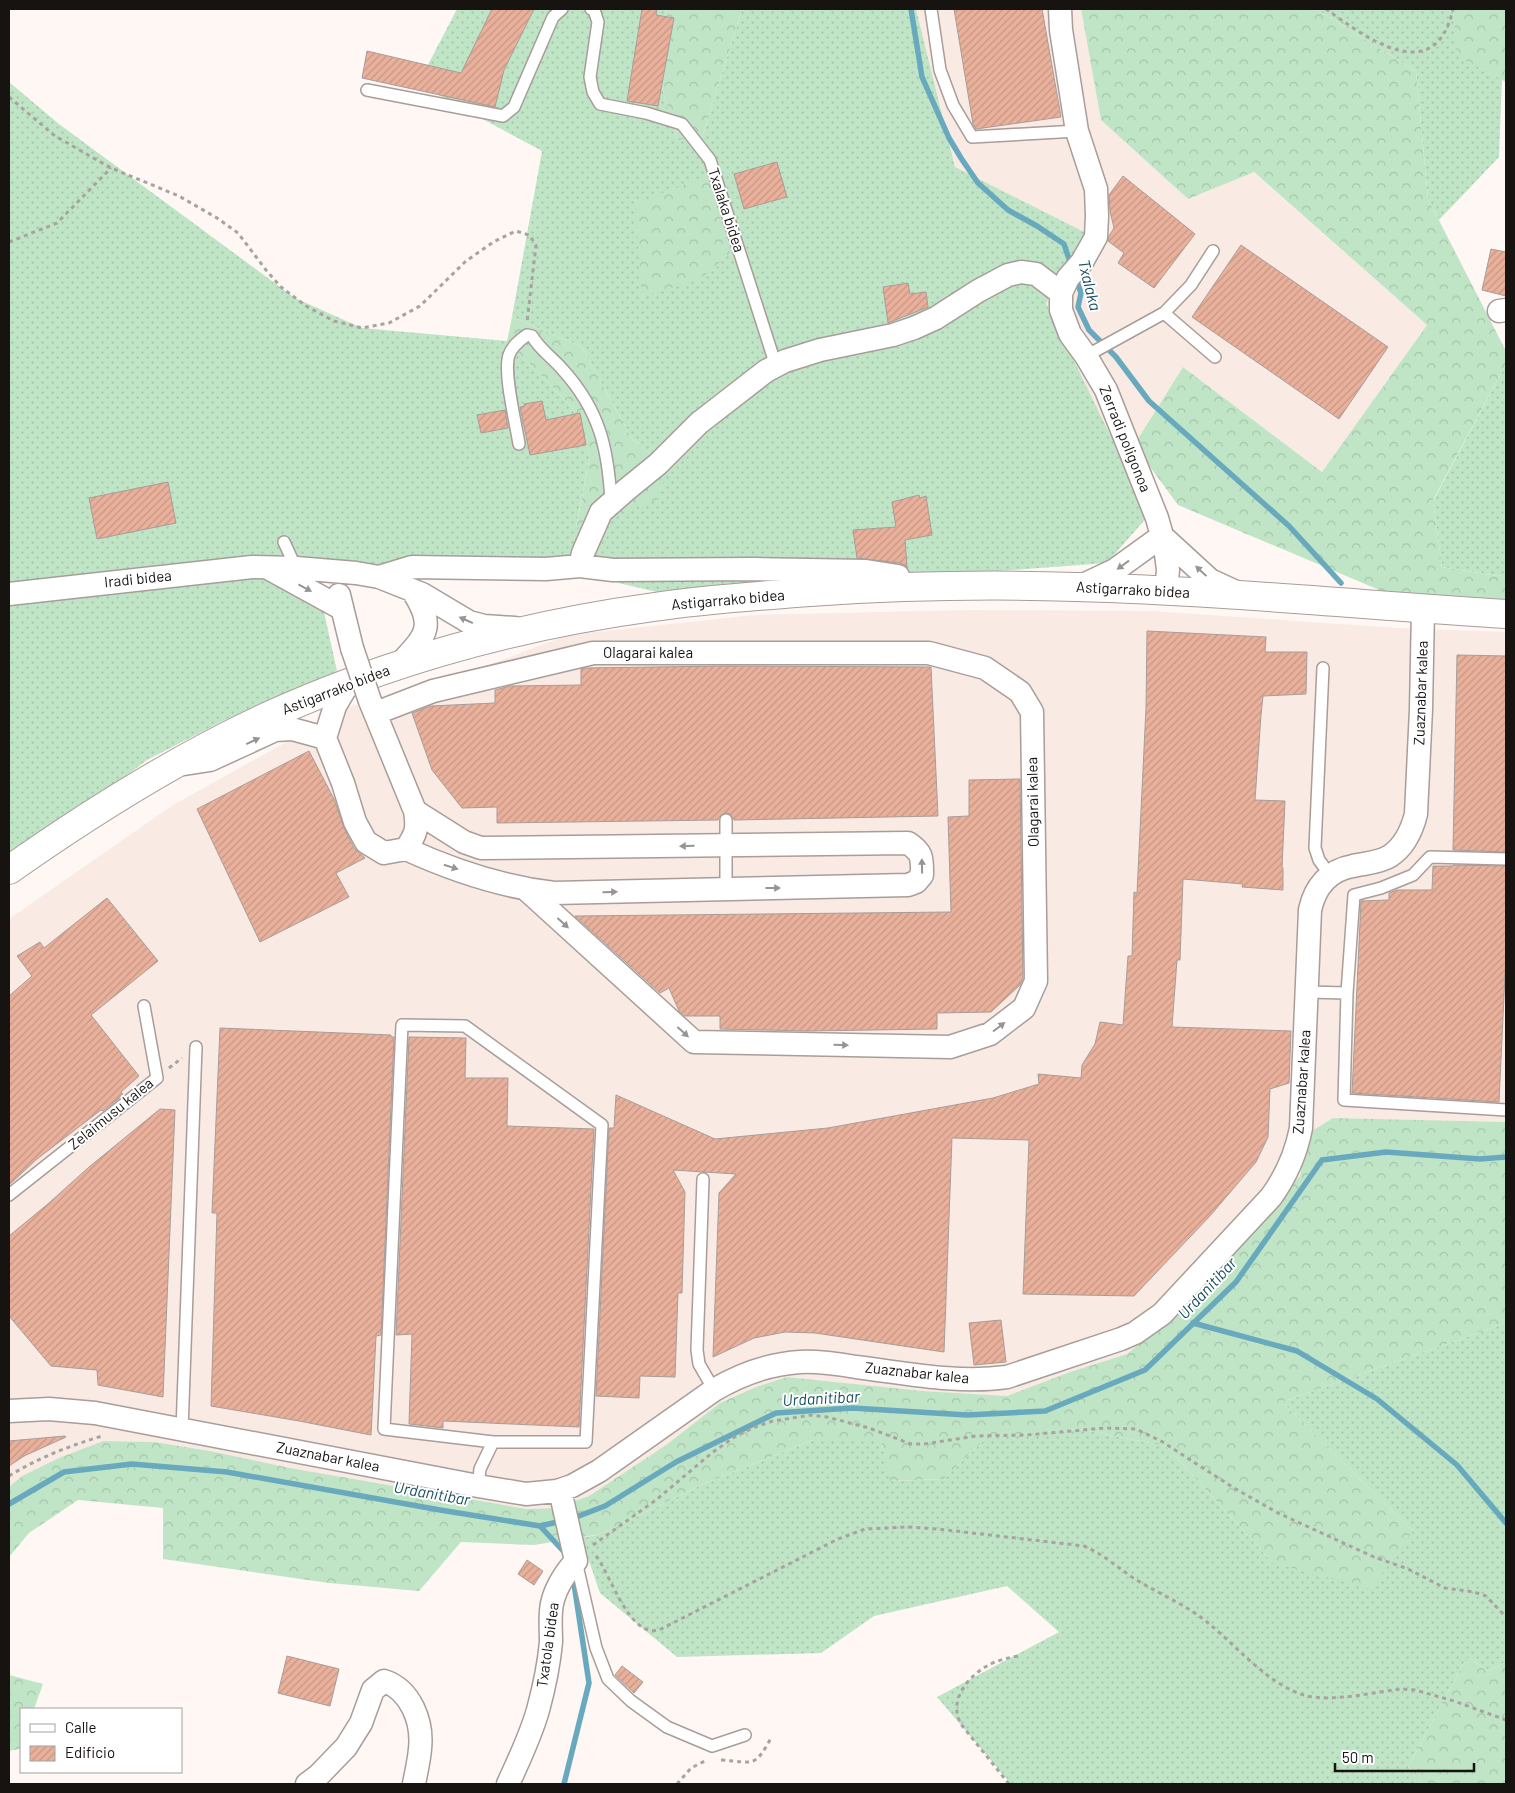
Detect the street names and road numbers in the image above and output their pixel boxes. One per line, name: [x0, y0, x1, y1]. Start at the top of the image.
street label: Txalaka bidea: [705, 165, 749, 254]
street label: Zerradi poligonoa: [1096, 383, 1156, 495]
street label: Iradi bidea: [103, 566, 173, 590]
street label: Astigarrako bidea: [1076, 577, 1190, 601]
street label: Astigarrako bidea: [670, 585, 785, 613]
street label: Zuaznabar kalea: [1409, 640, 1431, 746]
street label: Olagarai kalea: [603, 643, 693, 661]
street label: Astigarrako bidea: [279, 660, 392, 718]
street label: Olagarai kalea: [1022, 757, 1042, 847]
street label: Zuaznabar kalea: [1288, 1029, 1314, 1135]
street label: Zelaimusu kalea: [64, 1074, 156, 1153]
street label: Zuaznabar kalea: [864, 1358, 970, 1386]
street label: Zuaznabar kalea: [275, 1437, 381, 1475]
street label: Txatola bidea: [532, 1601, 562, 1689]

